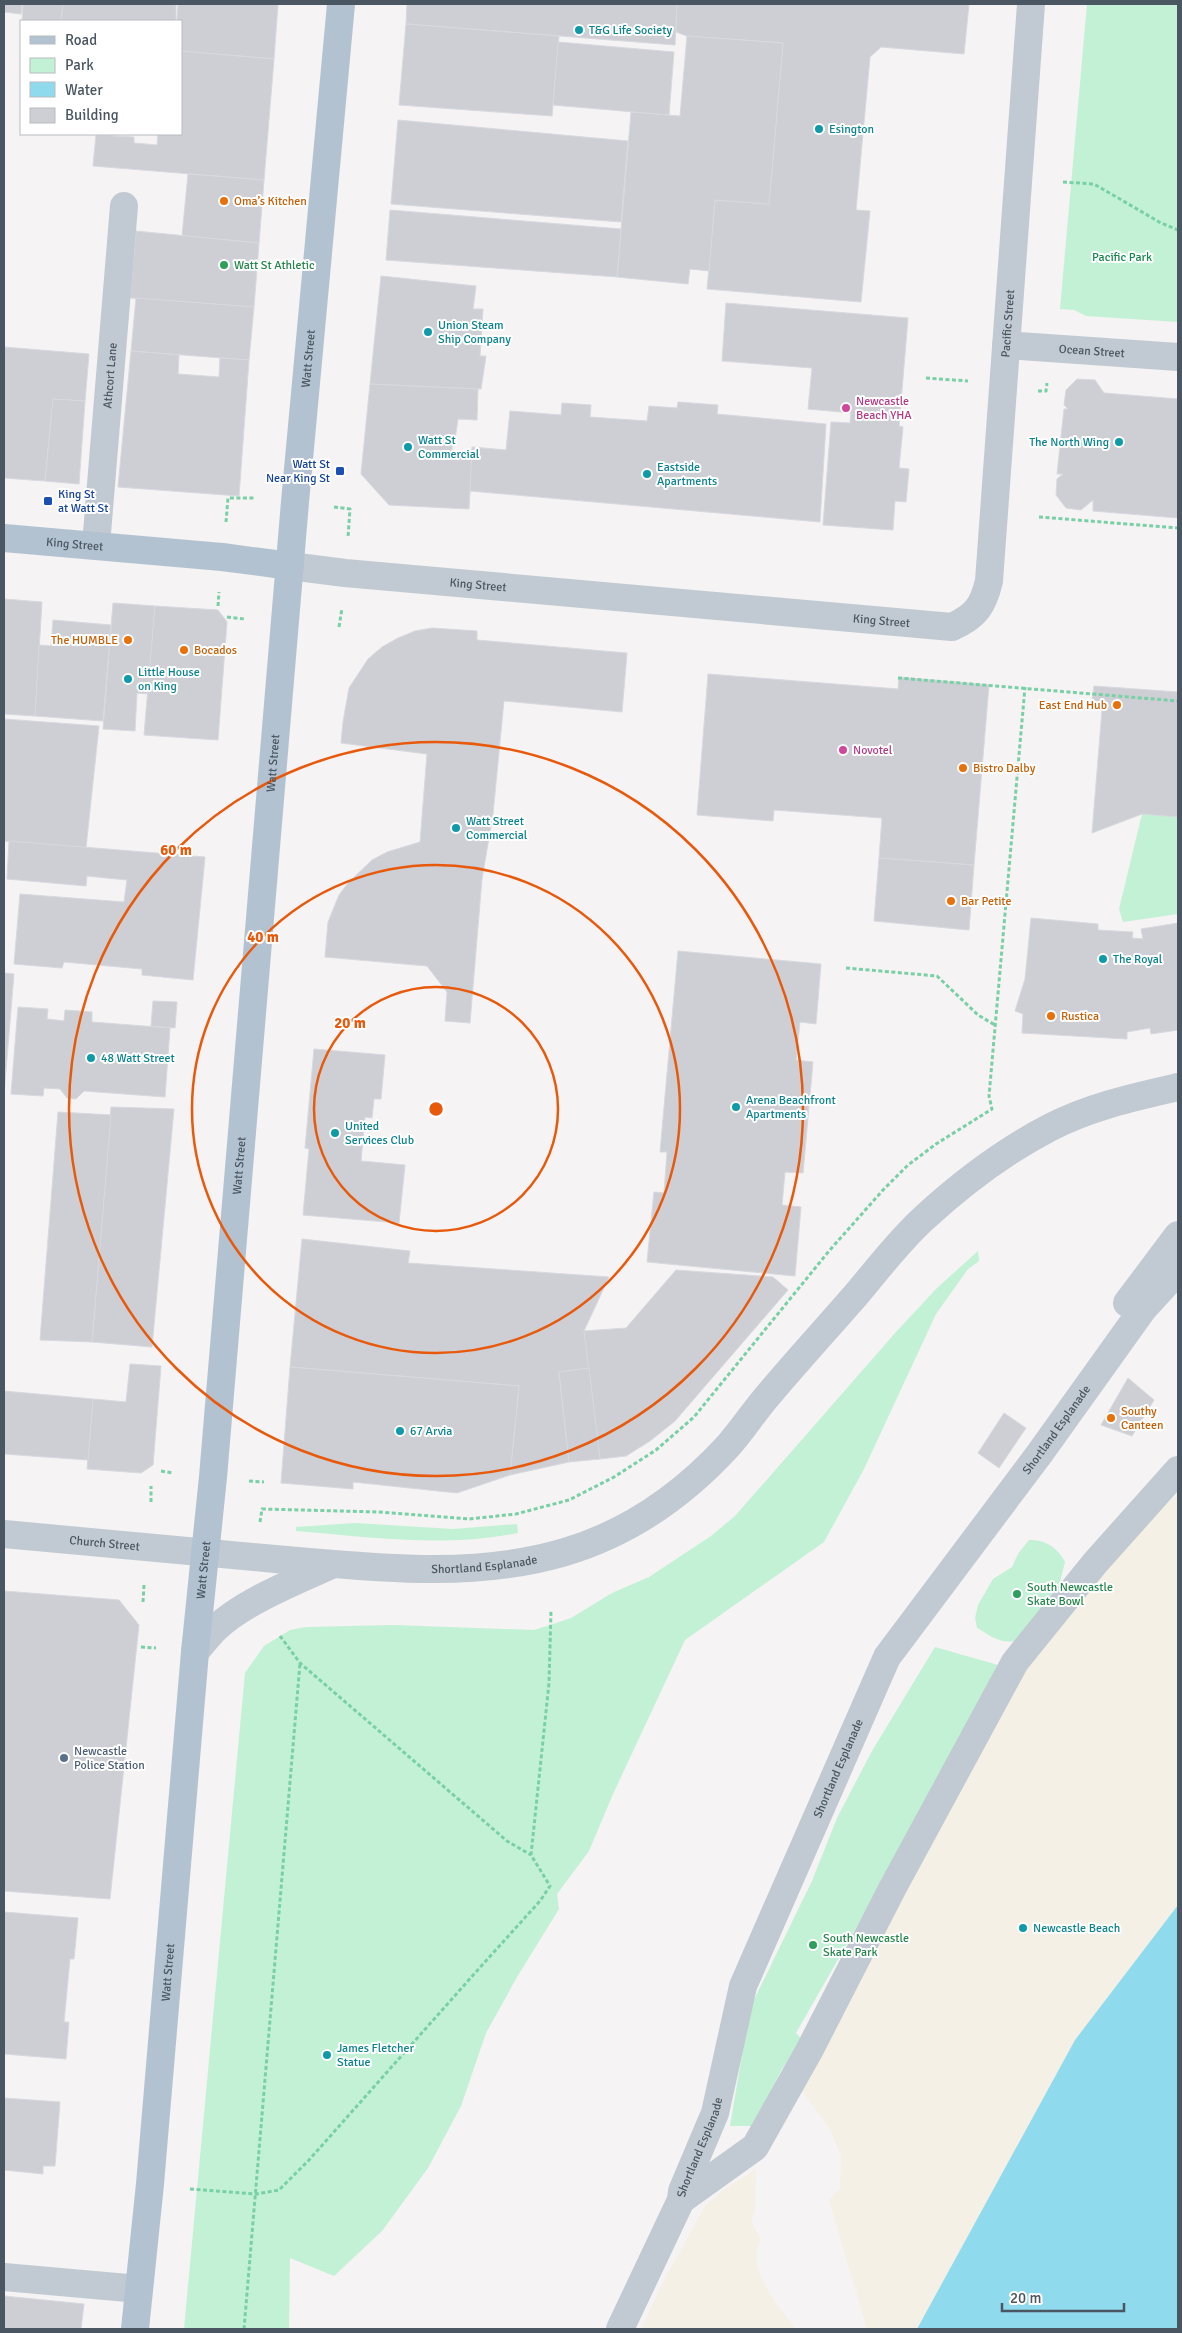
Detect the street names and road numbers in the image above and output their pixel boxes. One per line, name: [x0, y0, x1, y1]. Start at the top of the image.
street label: Pacific Street: [998, 289, 1018, 358]
street label: Watt Street: [299, 329, 319, 388]
street label: Athcort Lane: [100, 342, 121, 409]
street label: Ocean Street: [1058, 342, 1125, 361]
street label: King Street: [46, 535, 104, 555]
street label: King Street: [449, 575, 507, 595]
street label: King Street: [852, 611, 911, 631]
street label: Watt Street: [264, 734, 283, 793]
street label: Watt Street: [230, 1136, 250, 1195]
street label: Shortland Esplanade: [1019, 1382, 1094, 1478]
street label: Church Street: [69, 1533, 140, 1555]
street label: Watt Street: [193, 1540, 214, 1600]
street label: Shortland Esplanade: [431, 1552, 539, 1577]
street label: Shortland Esplanade: [810, 1717, 867, 1820]
street label: Watt Street: [158, 1943, 178, 2002]
street label: Shortland Esplanade: [674, 2096, 726, 2198]

